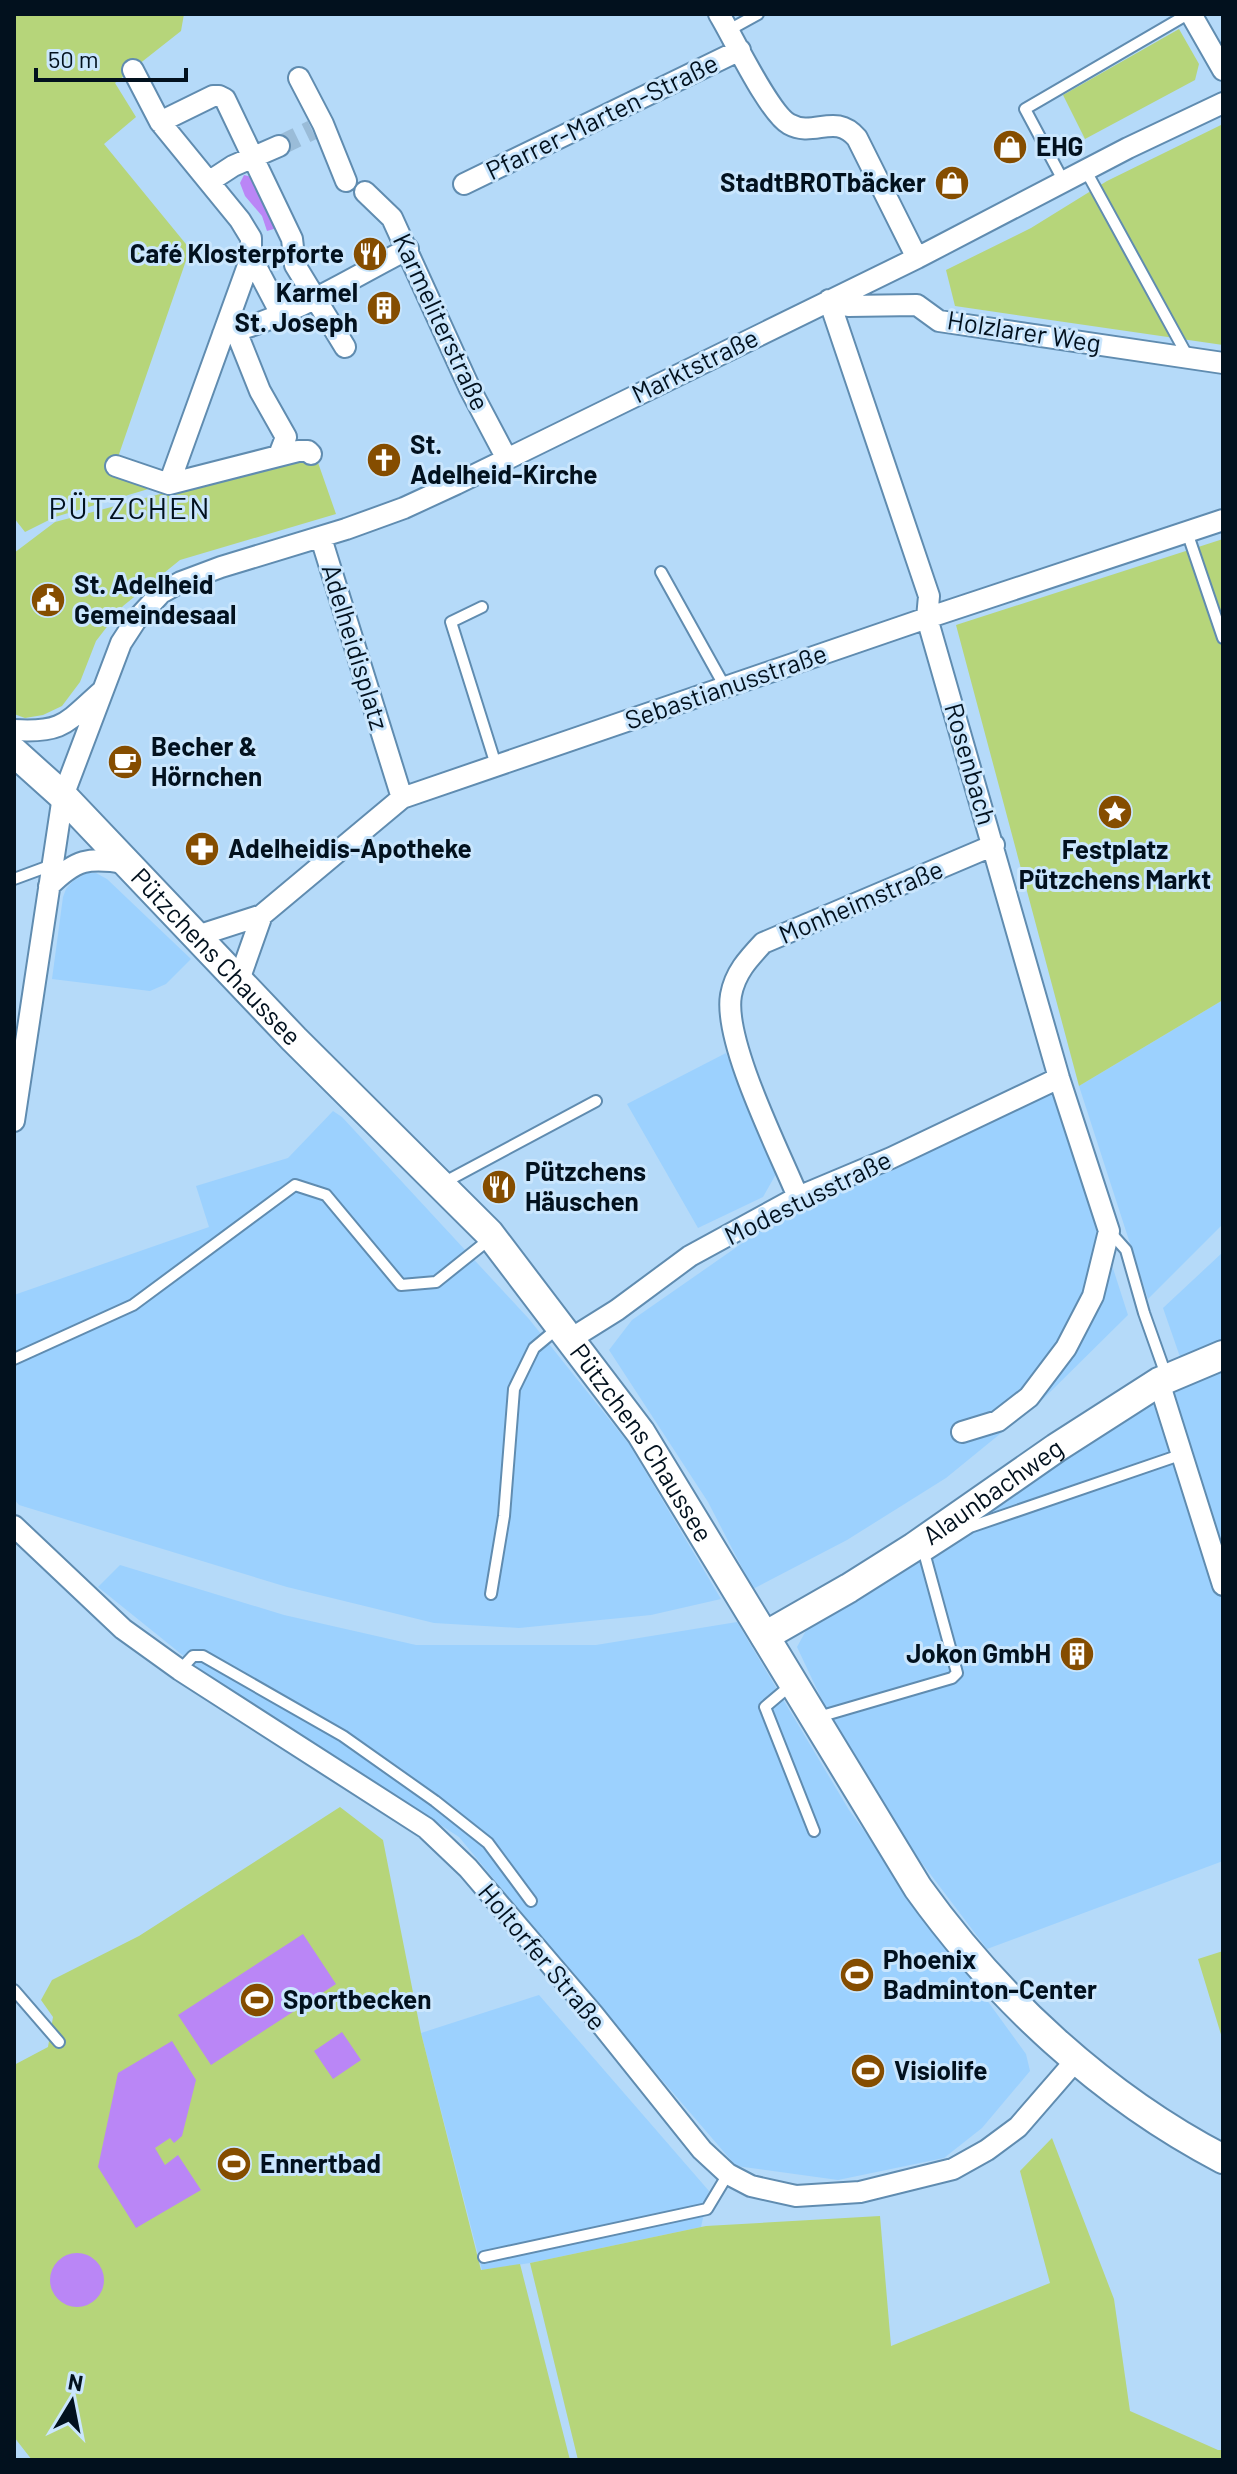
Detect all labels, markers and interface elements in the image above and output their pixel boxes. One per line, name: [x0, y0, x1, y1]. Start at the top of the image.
scale bar: [36, 32, 186, 82]
text: 50 m: [48, 44, 99, 73]
street label: Pfarrer-Marten-Straße: [480, 46, 722, 185]
shop icon: EHG: [991, 128, 1029, 166]
place label: EHG: [1036, 130, 1083, 161]
shop icon: StadtBROTbäcker: [933, 164, 971, 202]
place label: StadtBROTbäcker: [720, 166, 926, 197]
street label: Karmeliterstraße: [388, 228, 497, 415]
restaurant icon: Café Klosterpforte: [351, 235, 389, 273]
place label: Café Klosterpforte: [130, 237, 344, 268]
place label: Karmel St. Joseph: [235, 276, 358, 337]
building icon: Karmel St. Joseph: [365, 289, 403, 327]
street label: Holzlarer Weg: [945, 303, 1103, 358]
street label: Marktstraße: [626, 321, 763, 409]
place label: St. Adelheid-Kirche: [410, 428, 597, 489]
church icon: St. Adelheid-Kirche: [365, 441, 403, 479]
district label: PÜTZCHEN: [49, 489, 212, 525]
street label: Adelheidisplatz: [317, 560, 396, 733]
place label: St. Adelheid Gemeindesaal: [74, 568, 236, 629]
public building icon: St. Adelheid Gemeindesaal: [29, 581, 67, 619]
street label: Sebastianusstraße: [621, 637, 831, 735]
street label: Rosenbach: [939, 699, 1004, 828]
place label: Becher & Hörnchen: [151, 730, 262, 791]
cafe icon: Becher & Hörnchen: [106, 743, 144, 781]
place icon: Festplatz Pützchens Markt: [1096, 793, 1134, 831]
pharmacy icon: Adelheidis-Apotheke: [183, 830, 221, 868]
place label: Adelheidis-Apotheke: [228, 832, 472, 863]
place label: Festplatz Pützchens Markt: [1019, 833, 1211, 894]
street label: Monheimstraße: [774, 852, 947, 949]
street label: Pützchens Chaussee: [126, 861, 309, 1051]
street label: Modestusstraße: [719, 1143, 896, 1250]
place label: Pützchens Häuschen: [525, 1155, 646, 1216]
restaurant icon: Pützchens Häuschen: [480, 1168, 518, 1206]
street label: Pützchens Chaussee: [565, 1337, 721, 1547]
street label: Alaunbachweg: [916, 1431, 1068, 1550]
building icon: Jokon GmbH: [1058, 1635, 1096, 1673]
place label: Jokon GmbH: [906, 1637, 1051, 1668]
street label: Holtorfer Straße: [473, 1876, 614, 2036]
place label: Phoenix Badminton-Center: [883, 1943, 1097, 2004]
sports icon: Phoenix Badminton-Center: [838, 1956, 876, 1994]
sports icon: Sportbecken: [238, 1981, 276, 2019]
place label: Sportbecken: [283, 1983, 432, 2014]
sports icon: Visiolife: [849, 2052, 887, 2090]
place label: Visiolife: [894, 2054, 987, 2085]
sports icon: Ennertbad: [215, 2145, 253, 2183]
place label: Ennertbad: [260, 2147, 381, 2178]
north arrow: [32, 2362, 112, 2442]
text: N: [66, 2367, 85, 2395]

